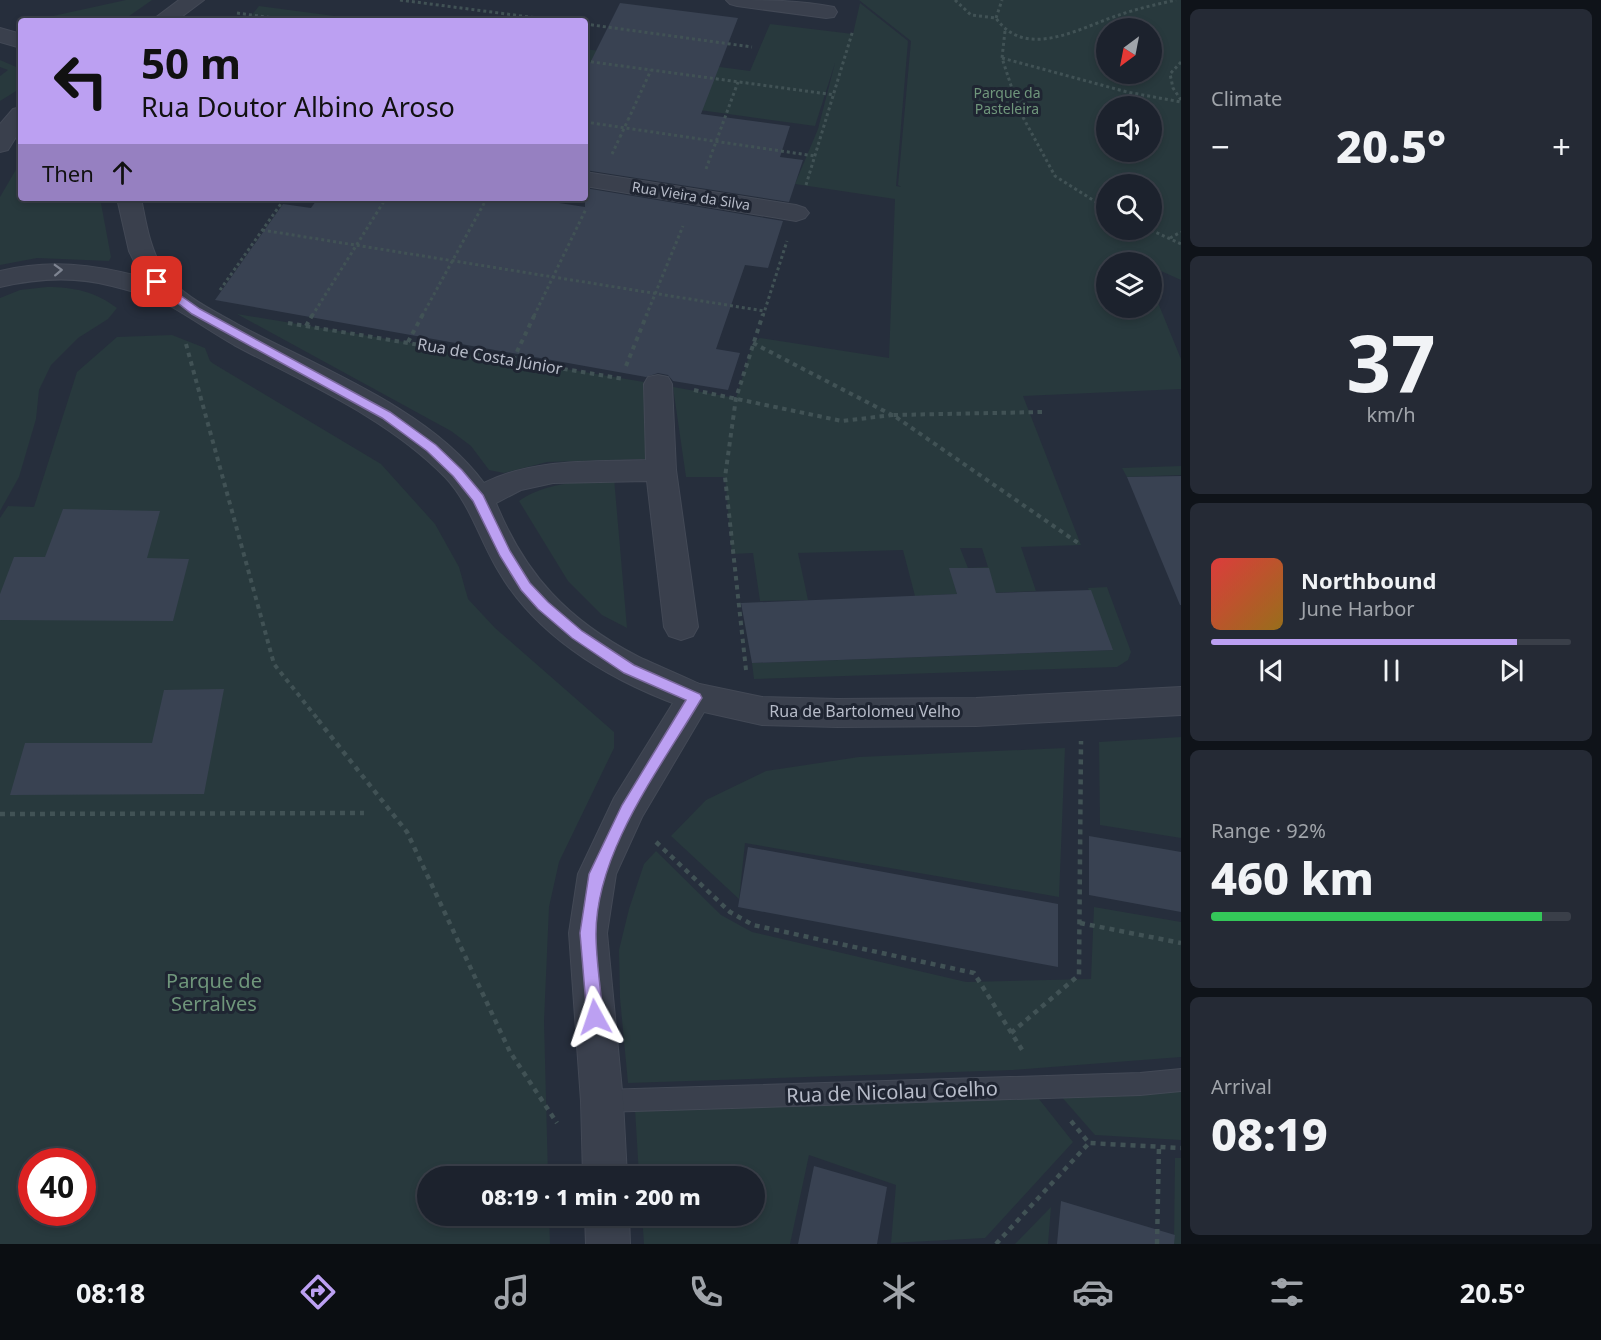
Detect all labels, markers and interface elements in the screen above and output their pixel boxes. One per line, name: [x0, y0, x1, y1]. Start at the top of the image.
north arrow: [1096, 18, 1162, 84]
map controls: [1096, 18, 1162, 318]
text: 50 m: [141, 34, 241, 91]
icon: left: [42, 42, 120, 120]
park label: Parque da Pasteleira: [973, 83, 1041, 118]
text: Climate: [1211, 85, 1282, 112]
text: Rua Doutor Albino Aroso: [141, 88, 455, 125]
button: sound: [1096, 96, 1162, 162]
text: 20.5°: [1336, 115, 1446, 176]
text: −: [1211, 124, 1230, 169]
text: +: [1552, 124, 1571, 169]
icon: ahead: [106, 156, 139, 189]
text: Then: [42, 158, 94, 188]
button: search: [1096, 174, 1162, 240]
street label: Rua Vieira da Silva: [631, 177, 752, 214]
button: layers: [1096, 252, 1162, 318]
pin: [131, 256, 182, 307]
one-way arrow: [53, 264, 62, 276]
icon: arrive: [140, 265, 173, 298]
text: 37: [1346, 309, 1436, 415]
street label: Rua de Costa Júnior: [416, 332, 565, 380]
text: km/h: [1366, 401, 1416, 428]
text: Northbound: [1301, 565, 1436, 595]
text: June Harbor: [1301, 595, 1415, 622]
icon: previous: [1255, 654, 1288, 687]
icon: pause: [1375, 654, 1408, 687]
icon: next: [1495, 654, 1528, 687]
street label: Rua de Bartolomeu Velho: [769, 700, 961, 722]
text: Range · 92%: [1211, 817, 1326, 844]
text: 460 km: [1211, 847, 1374, 908]
park label: Parque de Serralves: [166, 967, 262, 1017]
position arrow: [563, 985, 627, 1049]
text: Arrival: [1211, 1073, 1272, 1100]
street label: Rua de Nicolau Coelho: [786, 1074, 998, 1109]
text: 08:19: [1211, 1103, 1328, 1164]
speed limit sign: 40: [18, 1148, 96, 1226]
text: 08:19 · 1 min · 200 m: [481, 1181, 701, 1211]
icon: directions: [297, 1271, 339, 1313]
icon: music: [491, 1271, 533, 1313]
icon: phone: [685, 1271, 727, 1313]
icon: climate: [878, 1271, 920, 1313]
icon: car: [1072, 1271, 1114, 1313]
icon: filters: [1266, 1271, 1308, 1313]
text: 08:18: [76, 1274, 145, 1311]
text: 20.5°: [1460, 1274, 1525, 1311]

